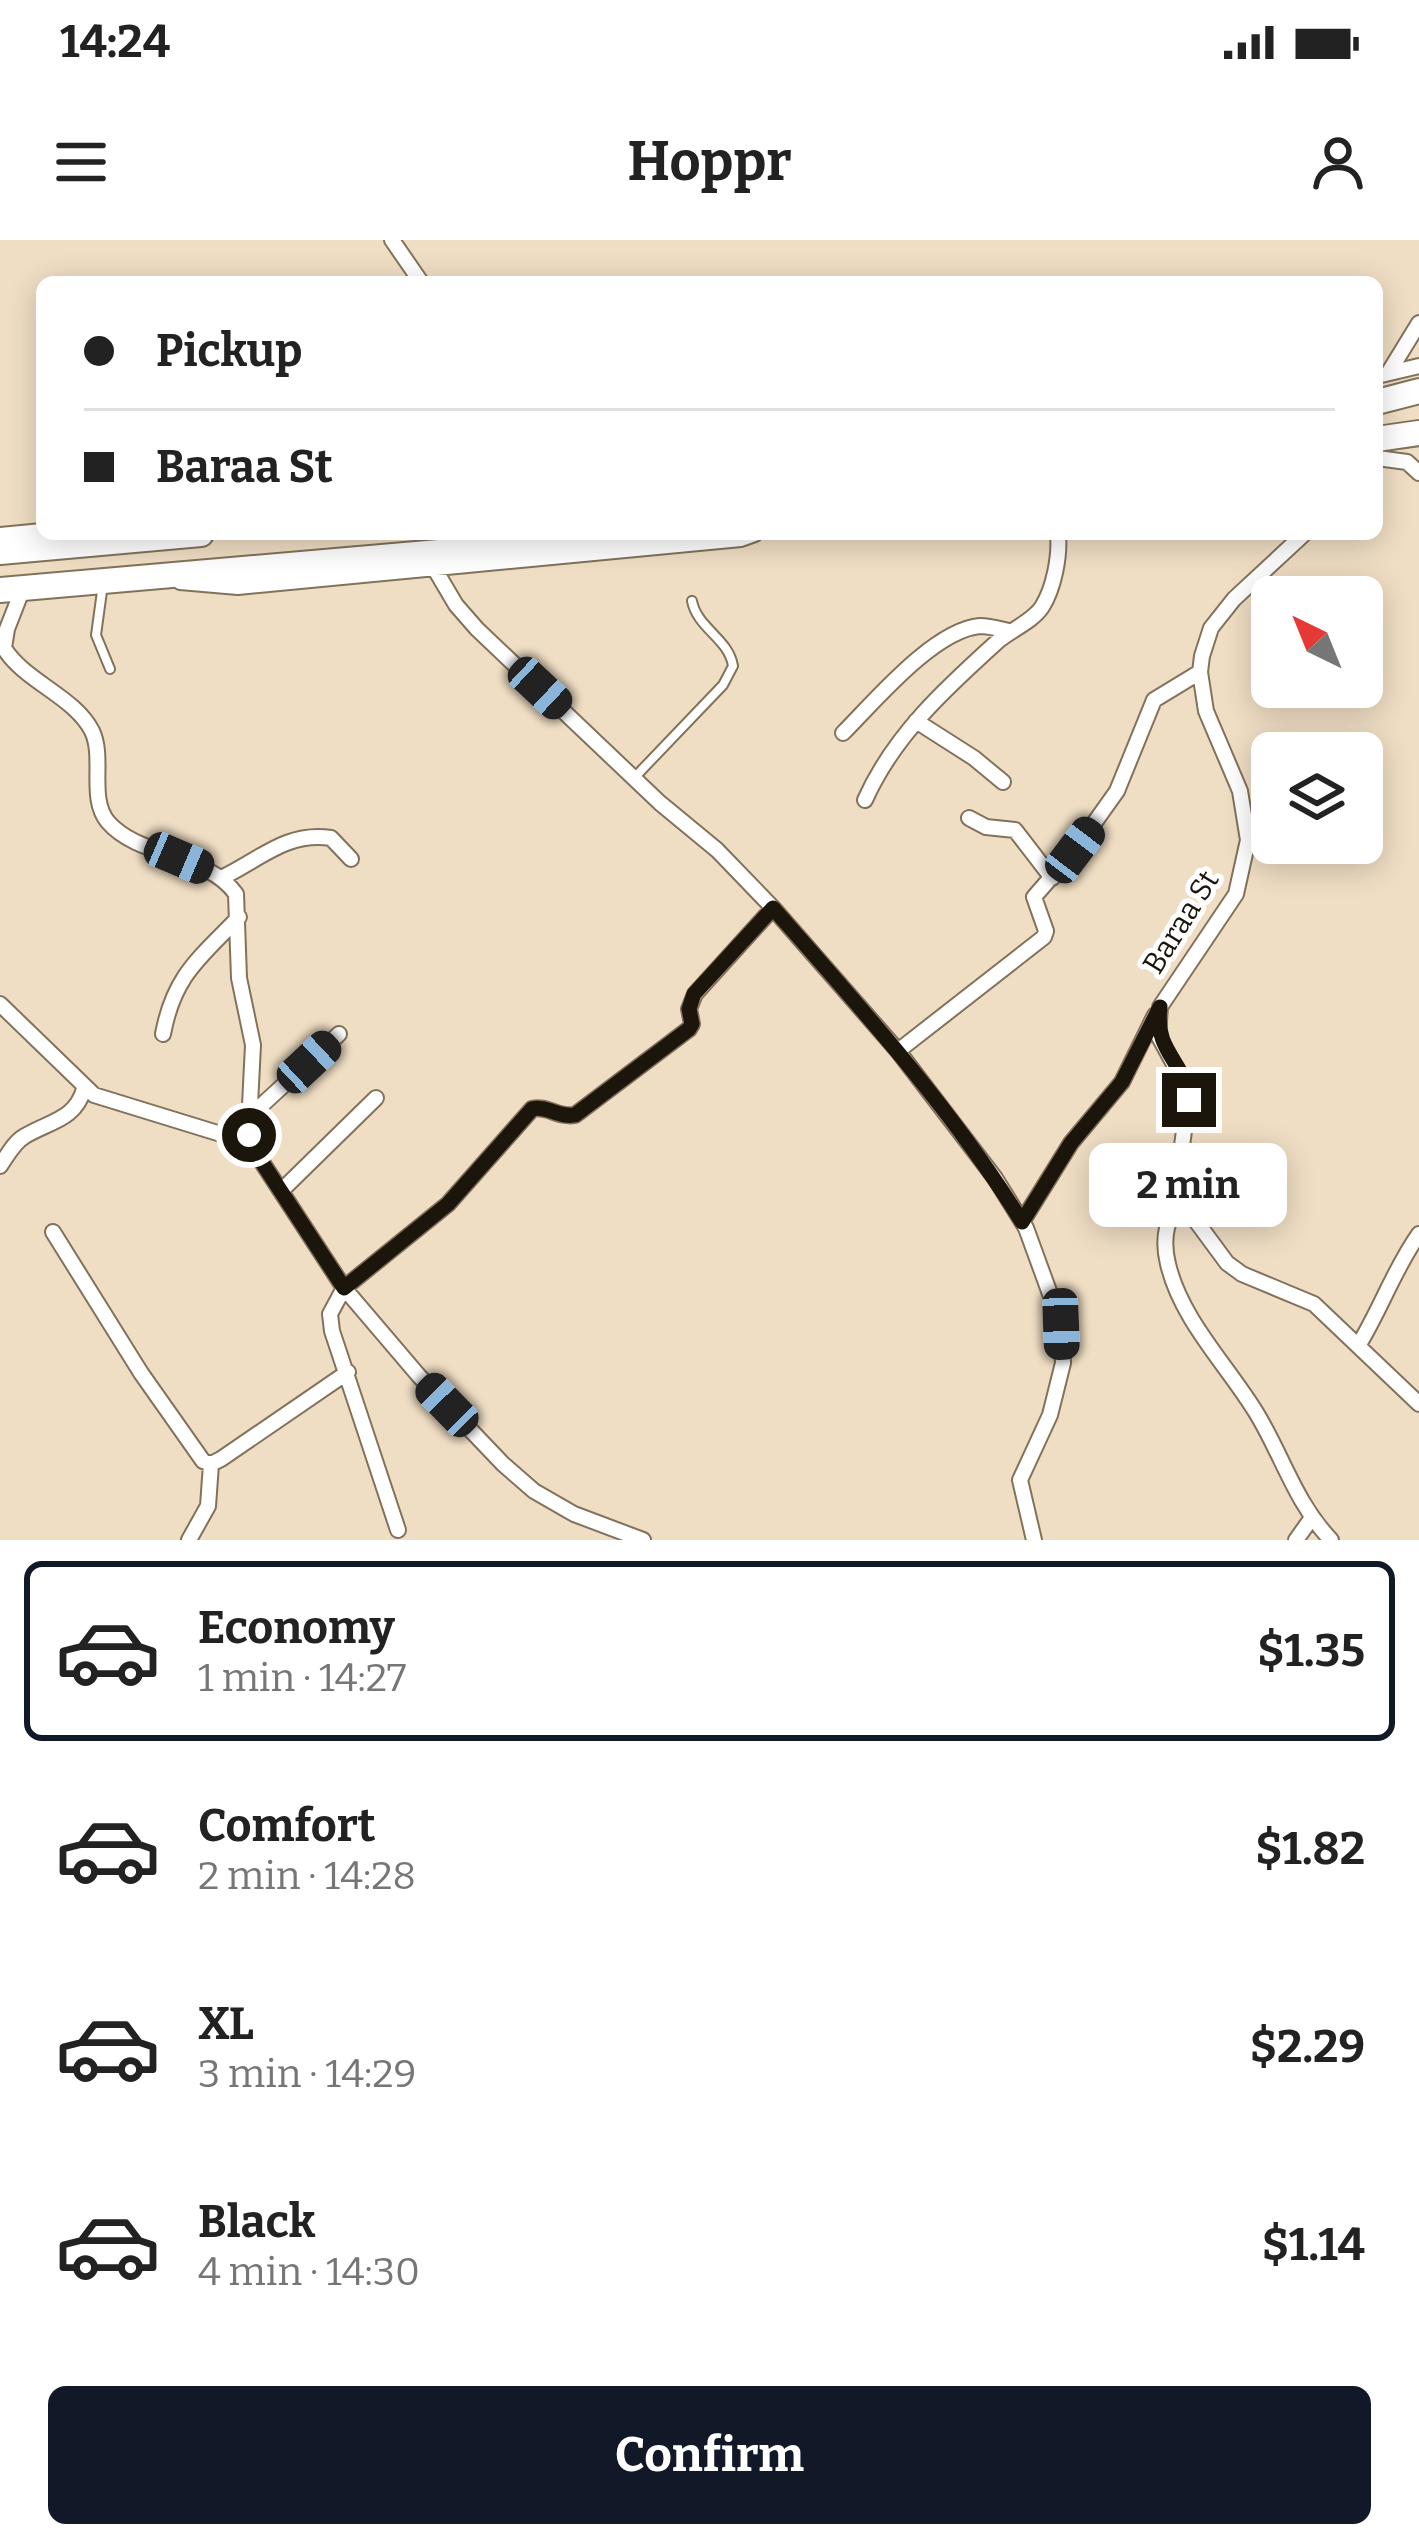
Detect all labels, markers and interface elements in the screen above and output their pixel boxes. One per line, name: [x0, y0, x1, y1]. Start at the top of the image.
text: 14:24: [60, 15, 170, 69]
icon: menu: [48, 129, 114, 195]
icon: person: [1305, 129, 1371, 195]
text: Hoppr: [627, 130, 792, 194]
text: Pickup: [156, 324, 302, 378]
text: Baraa St: [156, 440, 333, 494]
north arrow: [1251, 576, 1383, 708]
map controls: [1251, 576, 1383, 864]
car: [501, 650, 579, 726]
button: layers: [1251, 732, 1383, 864]
car: [1039, 810, 1111, 890]
car: [139, 827, 219, 889]
street label: Baraa St: [1135, 864, 1227, 980]
car: [270, 1024, 348, 1100]
route end: [1162, 1073, 1216, 1127]
route start: [222, 1108, 276, 1162]
callout: 2 min: [1090, 1142, 1288, 1226]
text: 2 min: [1136, 1162, 1240, 1208]
car: [1042, 1287, 1080, 1361]
car: [409, 1367, 485, 1443]
icon: car: [54, 1597, 162, 1705]
text: Economy: [198, 1601, 395, 1655]
text: $1.35: [1257, 1624, 1365, 1678]
text: 1 min · 14:27: [198, 1655, 406, 1701]
icon: car: [54, 1795, 162, 1903]
text: Comfort: [198, 1799, 376, 1853]
text: $1.82: [1255, 1822, 1365, 1876]
text: 2 min · 14:28: [198, 1853, 416, 1899]
icon: car: [54, 1993, 162, 2101]
text: XL: [198, 1997, 254, 2051]
text: $2.29: [1250, 2020, 1365, 2074]
text: 3 min · 14:29: [198, 2051, 416, 2097]
icon: car: [54, 2191, 162, 2299]
text: Black: [198, 2195, 315, 2249]
text: $1.14: [1262, 2218, 1365, 2272]
text: 4 min · 14:30: [198, 2249, 420, 2295]
button: Confirm: [48, 2386, 1371, 2524]

